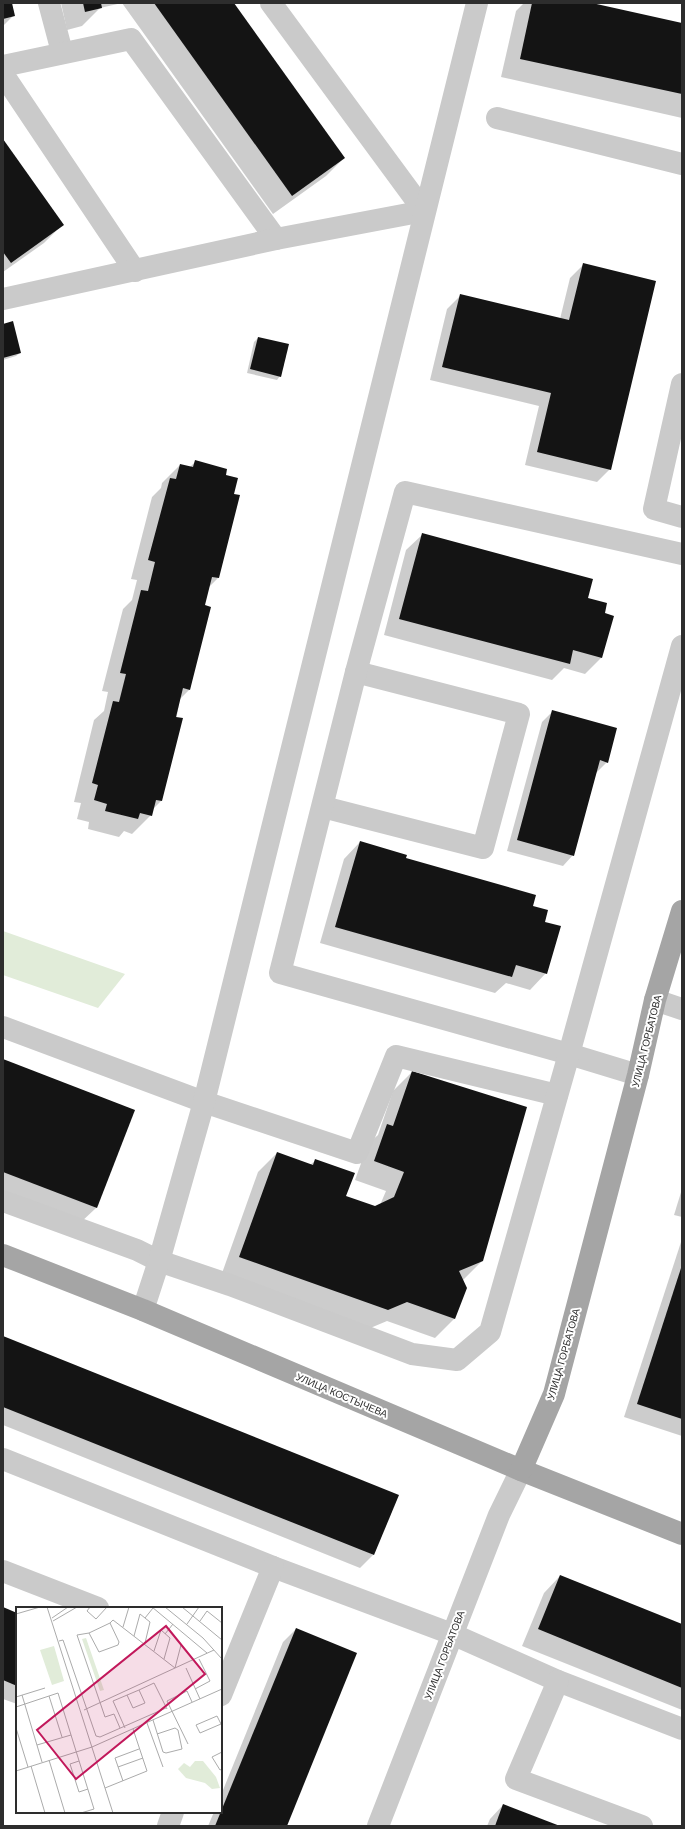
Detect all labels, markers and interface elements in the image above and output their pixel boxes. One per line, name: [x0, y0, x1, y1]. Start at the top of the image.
street label: УЛИЦА ГОРБАТОВА: [630, 994, 663, 1088]
street label: УЛИЦА ГОРБАТОВА: [545, 1307, 582, 1401]
street label: УЛИЦА КОСТЫЧЕВА: [294, 1371, 389, 1420]
inset map: [16, 1607, 222, 1813]
street label: УЛИЦА ГОРБАТОВА: [422, 1609, 467, 1701]

